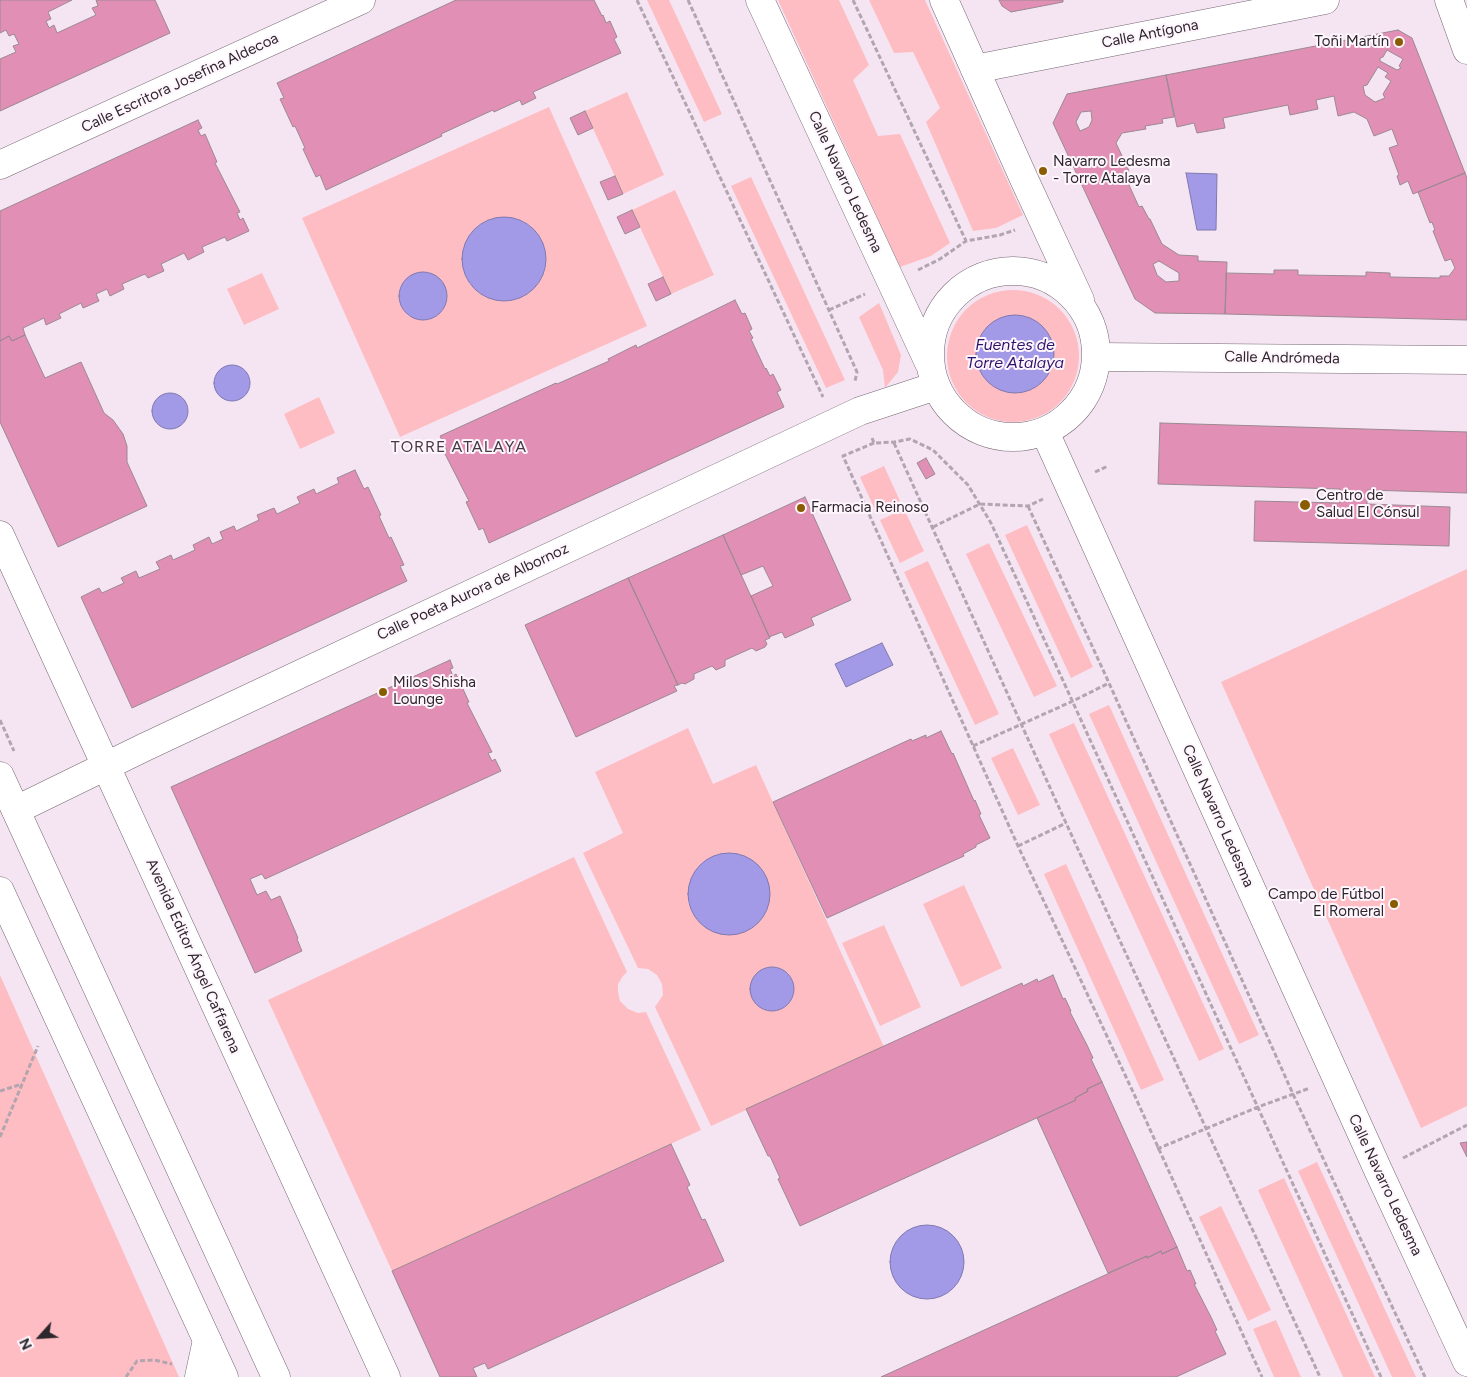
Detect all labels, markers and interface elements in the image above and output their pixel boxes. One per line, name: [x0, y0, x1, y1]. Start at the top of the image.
street label: Calle Antígona: [1100, 16, 1200, 52]
street label: Calle Escritora Josefina Aldecoa: [79, 29, 281, 137]
place label: Toñi Martín: [1314, 33, 1389, 51]
marker: Toñi Martín: [1393, 36, 1405, 48]
street label: Calle Navarro Ledesma: [804, 108, 886, 256]
place label: Navarro Ledesma - Torre Atalaya: [1053, 153, 1170, 188]
marker: Navarro Ledesma - Torre Atalaya: [1037, 165, 1049, 177]
water label: Fuentes de Torre Atalaya: [966, 335, 1064, 373]
street label: Calle Andrómeda: [1224, 348, 1340, 368]
district label: TORRE ATALAYA: [389, 437, 529, 457]
place label: Centro de Salud El Cónsul: [1316, 487, 1419, 522]
marker: Centro de Salud El Cónsul: [1298, 498, 1312, 512]
place label: Farmacia Reinoso: [811, 499, 929, 517]
marker: Farmacia Reinoso: [795, 502, 807, 514]
street label: Calle Poeta Aurora de Albornoz: [374, 540, 572, 644]
place label: Milos Shisha Lounge: [393, 674, 476, 709]
marker: Milos Shisha Lounge: [377, 686, 389, 698]
street label: Calle Navarro Ledesma: [1178, 742, 1258, 890]
street label: Avenida Editor Ángel Caffarena: [142, 856, 244, 1056]
place label: Campo de Fútbol El Romeral: [1268, 886, 1384, 921]
marker: Campo de Fútbol El Romeral: [1388, 898, 1400, 910]
street label: Calle Navarro Ledesma: [1344, 1111, 1426, 1259]
north arrow: [15, 1312, 65, 1362]
text: N: [16, 1335, 36, 1352]

